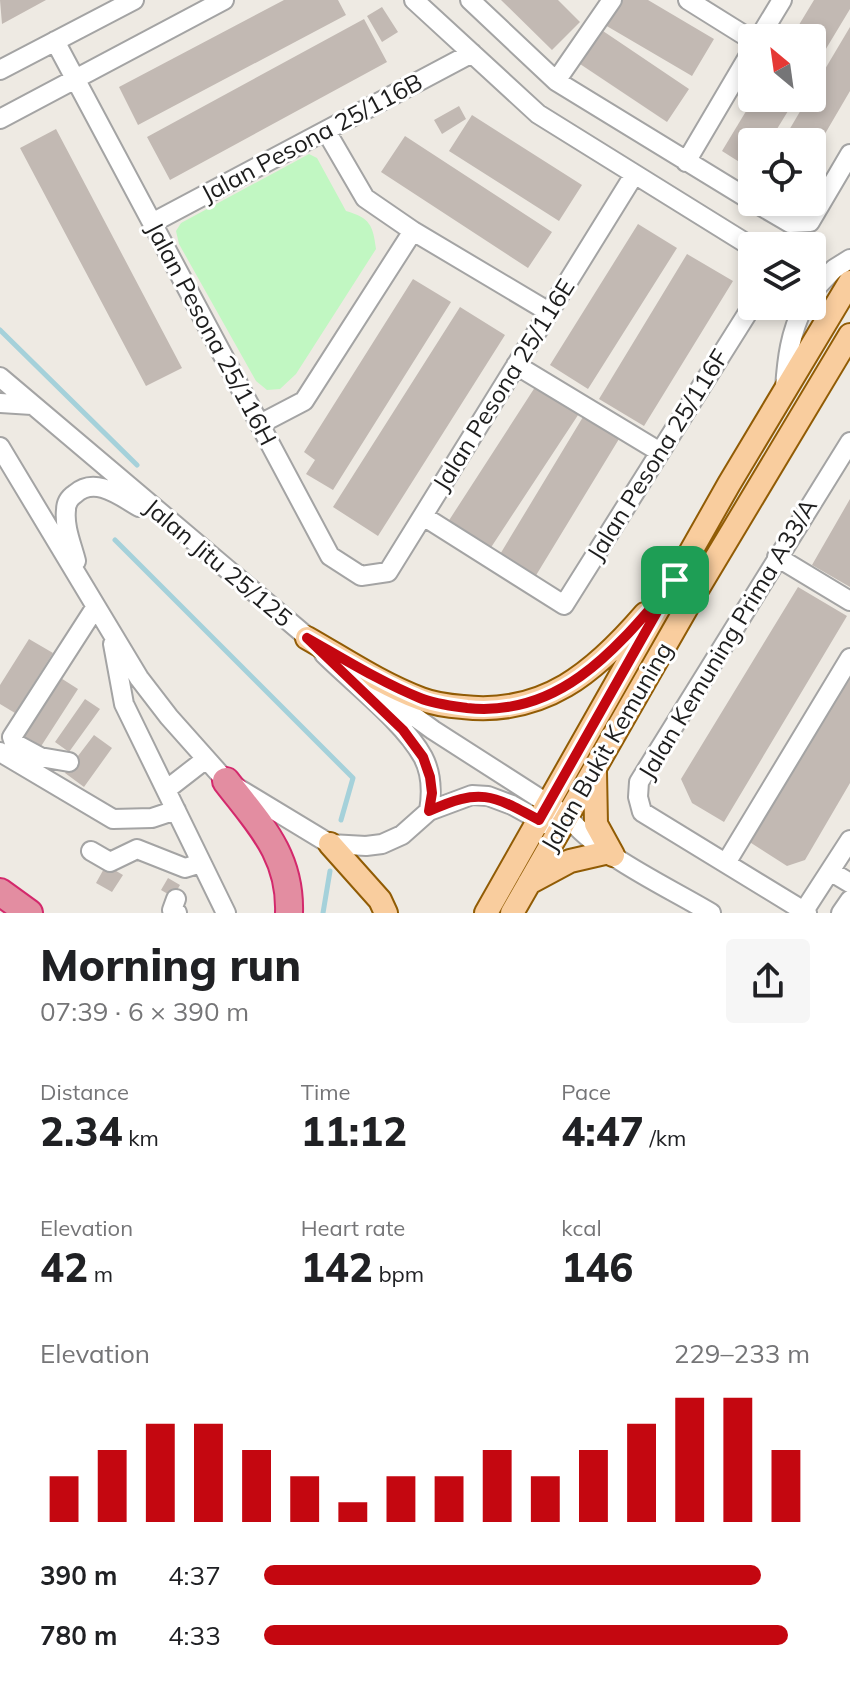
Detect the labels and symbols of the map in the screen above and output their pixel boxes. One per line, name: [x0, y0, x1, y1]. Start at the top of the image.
north arrow: [738, 24, 826, 112]
street label: Jalan Pesona 25/116B: [196, 66, 427, 208]
street label: Jalan Pesona 25/116H: [140, 217, 283, 450]
street label: Jalan Pesona 25/116E: [426, 273, 581, 496]
street label: Jalan Pesona 25/116F: [580, 343, 734, 566]
street label: Jalan Jitu 25/125: [139, 492, 299, 633]
street label: Jalan Kemuning Prima A33/A: [631, 492, 823, 784]
pin: [641, 546, 709, 614]
street label: Jalan Bukit Kemuning: [534, 636, 678, 857]

